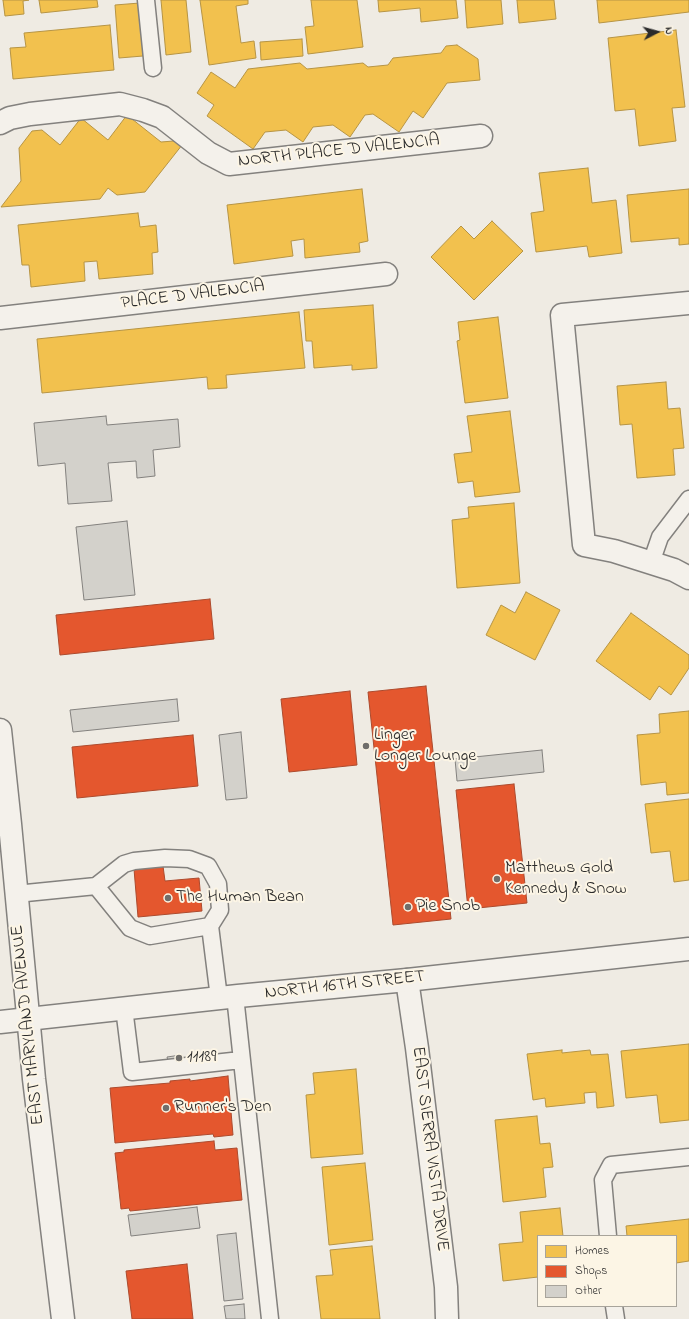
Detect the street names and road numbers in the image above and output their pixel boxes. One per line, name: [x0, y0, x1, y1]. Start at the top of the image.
street label: NORTH PLACE D VALENCIA: [237, 131, 441, 173]
street label: PLACE D VALENCIA: [120, 276, 266, 316]
street label: EAST MARYLAND AVENUE: [8, 924, 50, 1126]
street label: NORTH 16TH STREET: [264, 967, 426, 1005]
street label: EAST SIERRA VISTA DRIVE: [406, 1045, 452, 1253]

